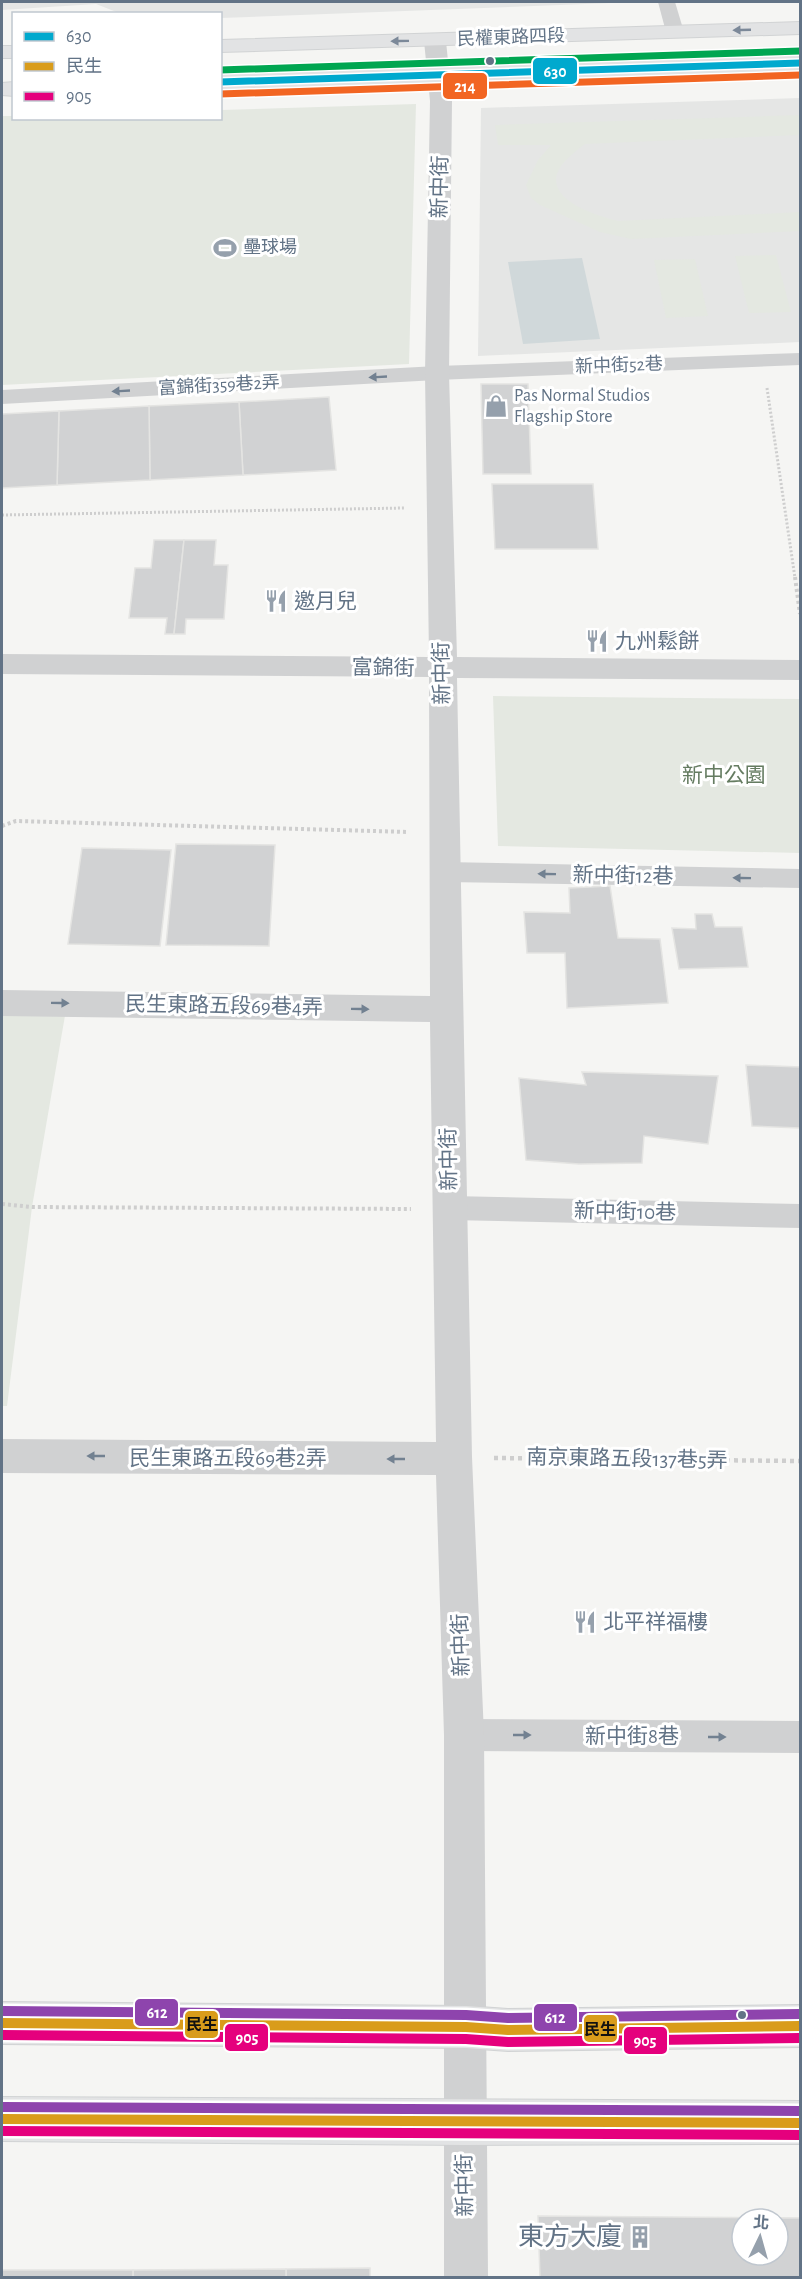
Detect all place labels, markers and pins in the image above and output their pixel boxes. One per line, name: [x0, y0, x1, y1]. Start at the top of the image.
unlabelled marker: [484, 55, 496, 67]
sports icon: 壘球場: [212, 235, 238, 261]
place label: 壘球場: [243, 237, 297, 257]
place label: Pas Normal Studios Flagship Store: [514, 387, 650, 426]
shop icon: Pas Normal Studios Flagship Store: [483, 393, 509, 419]
restaurant icon: 邀月兒: [263, 588, 289, 614]
place label: 邀月兒: [294, 590, 357, 612]
restaurant icon: 九州鬆餅: [584, 628, 610, 654]
place label: 九州鬆餅: [615, 630, 699, 652]
restaurant icon: 北平祥福樓: [572, 1609, 598, 1635]
place label: 北平祥福樓: [603, 1611, 708, 1633]
unlabelled marker: [736, 2009, 748, 2021]
place label: 東方大廈: [518, 2222, 622, 2250]
building icon: 東方大廈: [627, 2224, 653, 2250]

